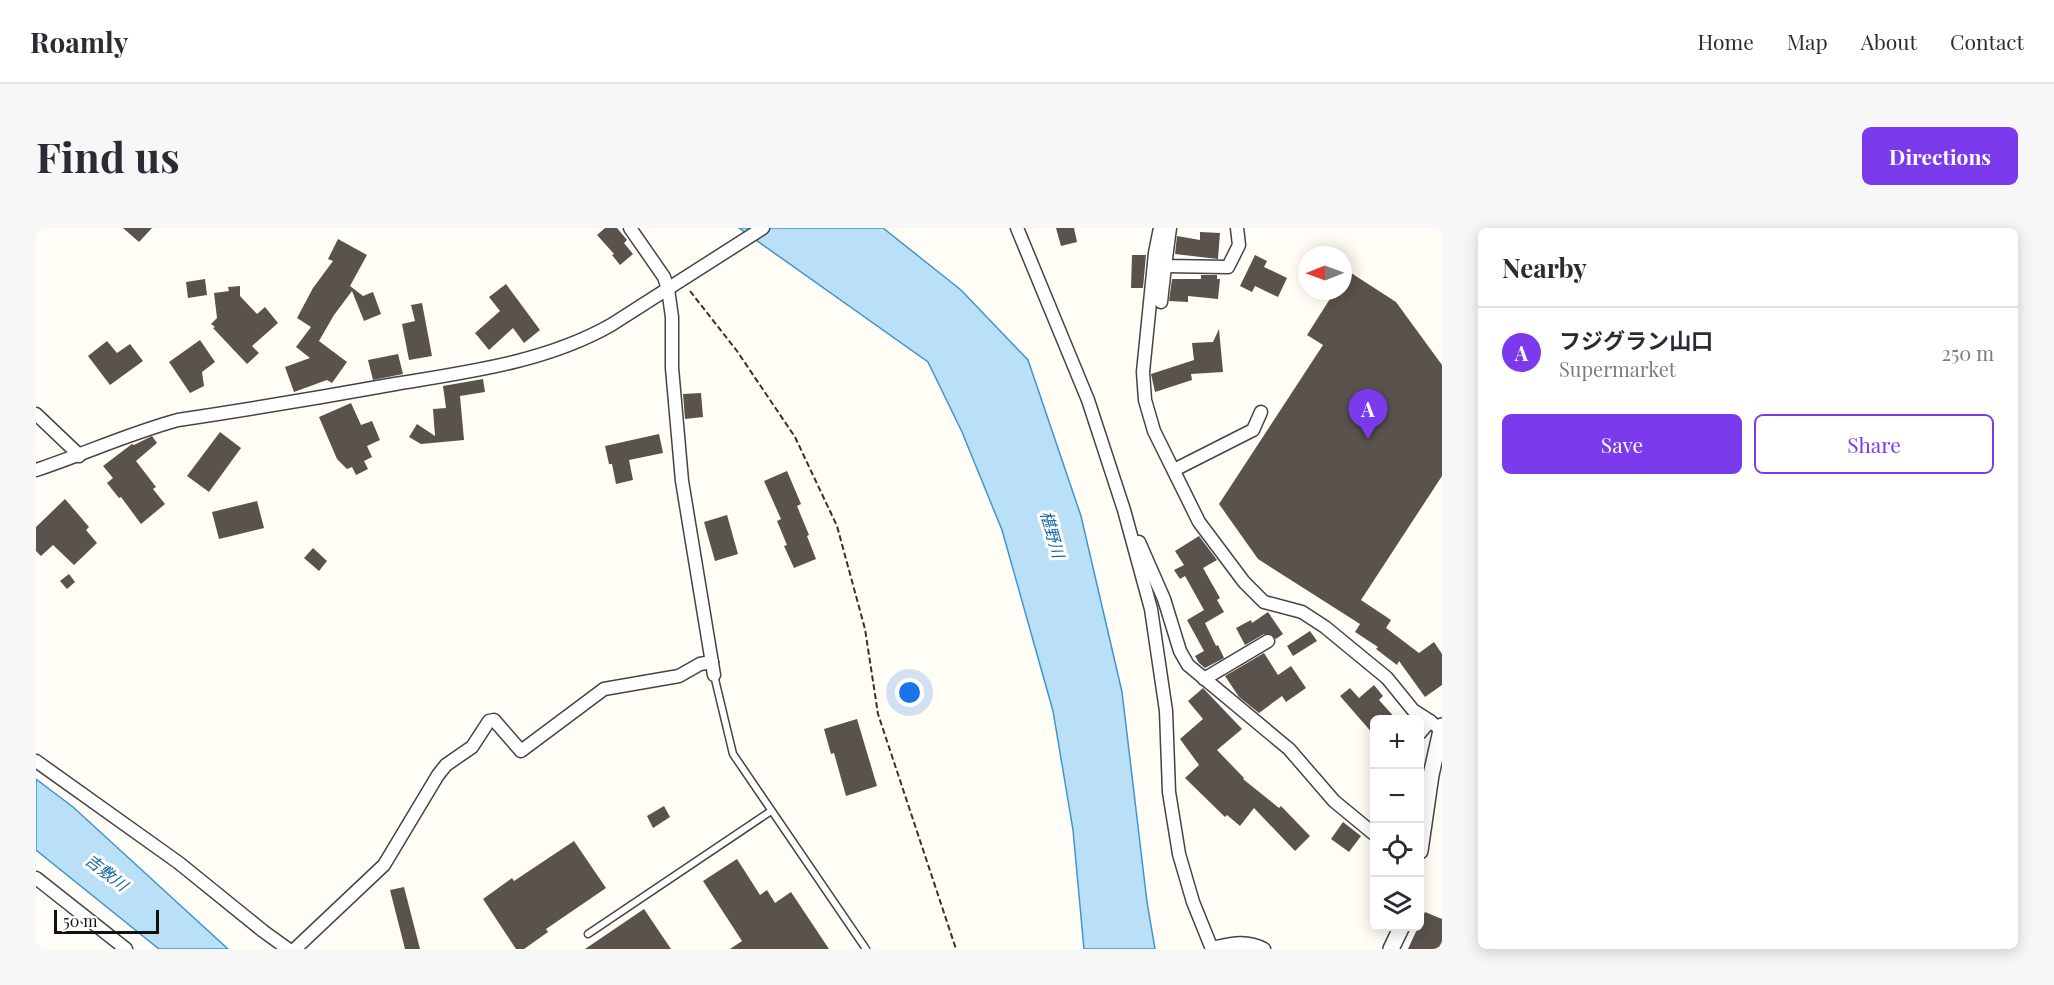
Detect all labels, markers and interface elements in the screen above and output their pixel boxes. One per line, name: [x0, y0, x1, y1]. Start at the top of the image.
text: Roamly: [30, 23, 128, 60]
text: Home: [1698, 27, 1754, 55]
text: Map: [1787, 27, 1828, 55]
text: About: [1861, 27, 1917, 55]
text: Contact: [1950, 27, 2024, 55]
button: Directions: [1862, 127, 2018, 185]
text: Find us: [36, 128, 180, 184]
north arrow: [1298, 246, 1352, 300]
text: Nearby: [1502, 250, 1587, 285]
text: フジグラン山口: [1559, 325, 1713, 355]
text: A: [1515, 339, 1528, 366]
text: 250 m: [1941, 339, 1994, 366]
text: Supermarket: [1559, 355, 1676, 382]
pin: A: [1348, 390, 1388, 439]
button: Save: [1502, 414, 1742, 474]
button: Share: [1754, 414, 1994, 474]
water label: 椹野川: [1036, 508, 1070, 562]
your location: [895, 678, 924, 707]
map controls: [1370, 715, 1424, 931]
button: +: [1370, 715, 1424, 769]
button: −: [1370, 769, 1424, 823]
button: locate: [1370, 823, 1424, 877]
water label: 吉敷川: [82, 849, 134, 896]
button: layers: [1370, 877, 1424, 931]
scale bar: [54, 907, 159, 934]
text: 50 m: [63, 910, 97, 931]

